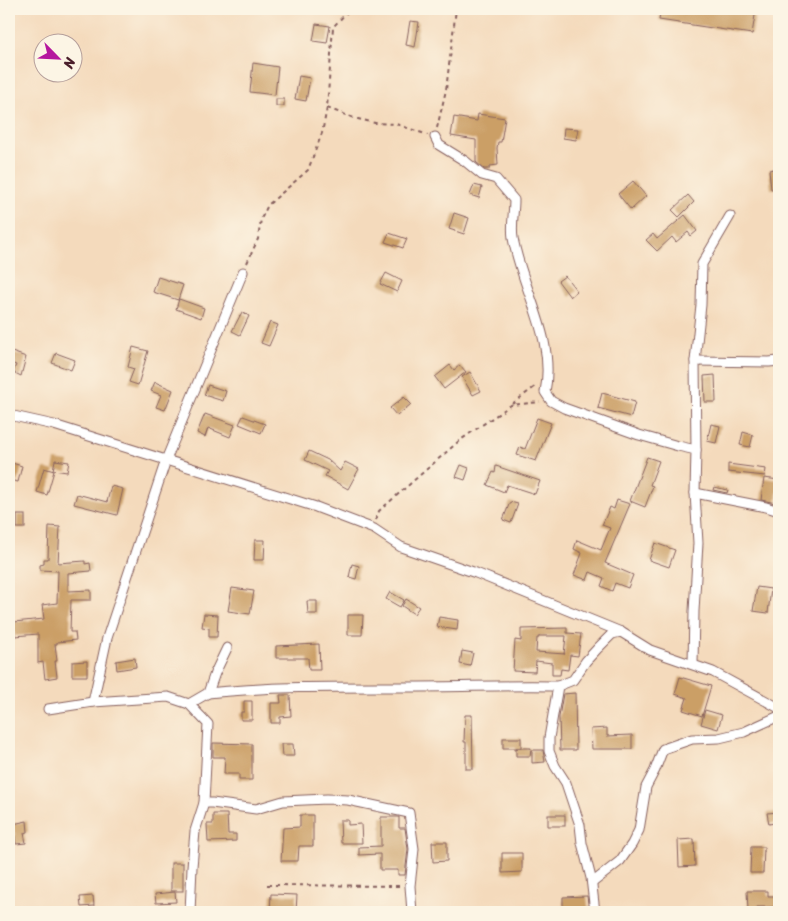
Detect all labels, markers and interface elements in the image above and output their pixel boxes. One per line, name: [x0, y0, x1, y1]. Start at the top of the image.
north arrow: [32, 32, 82, 82]
text: N: [56, 53, 83, 73]

